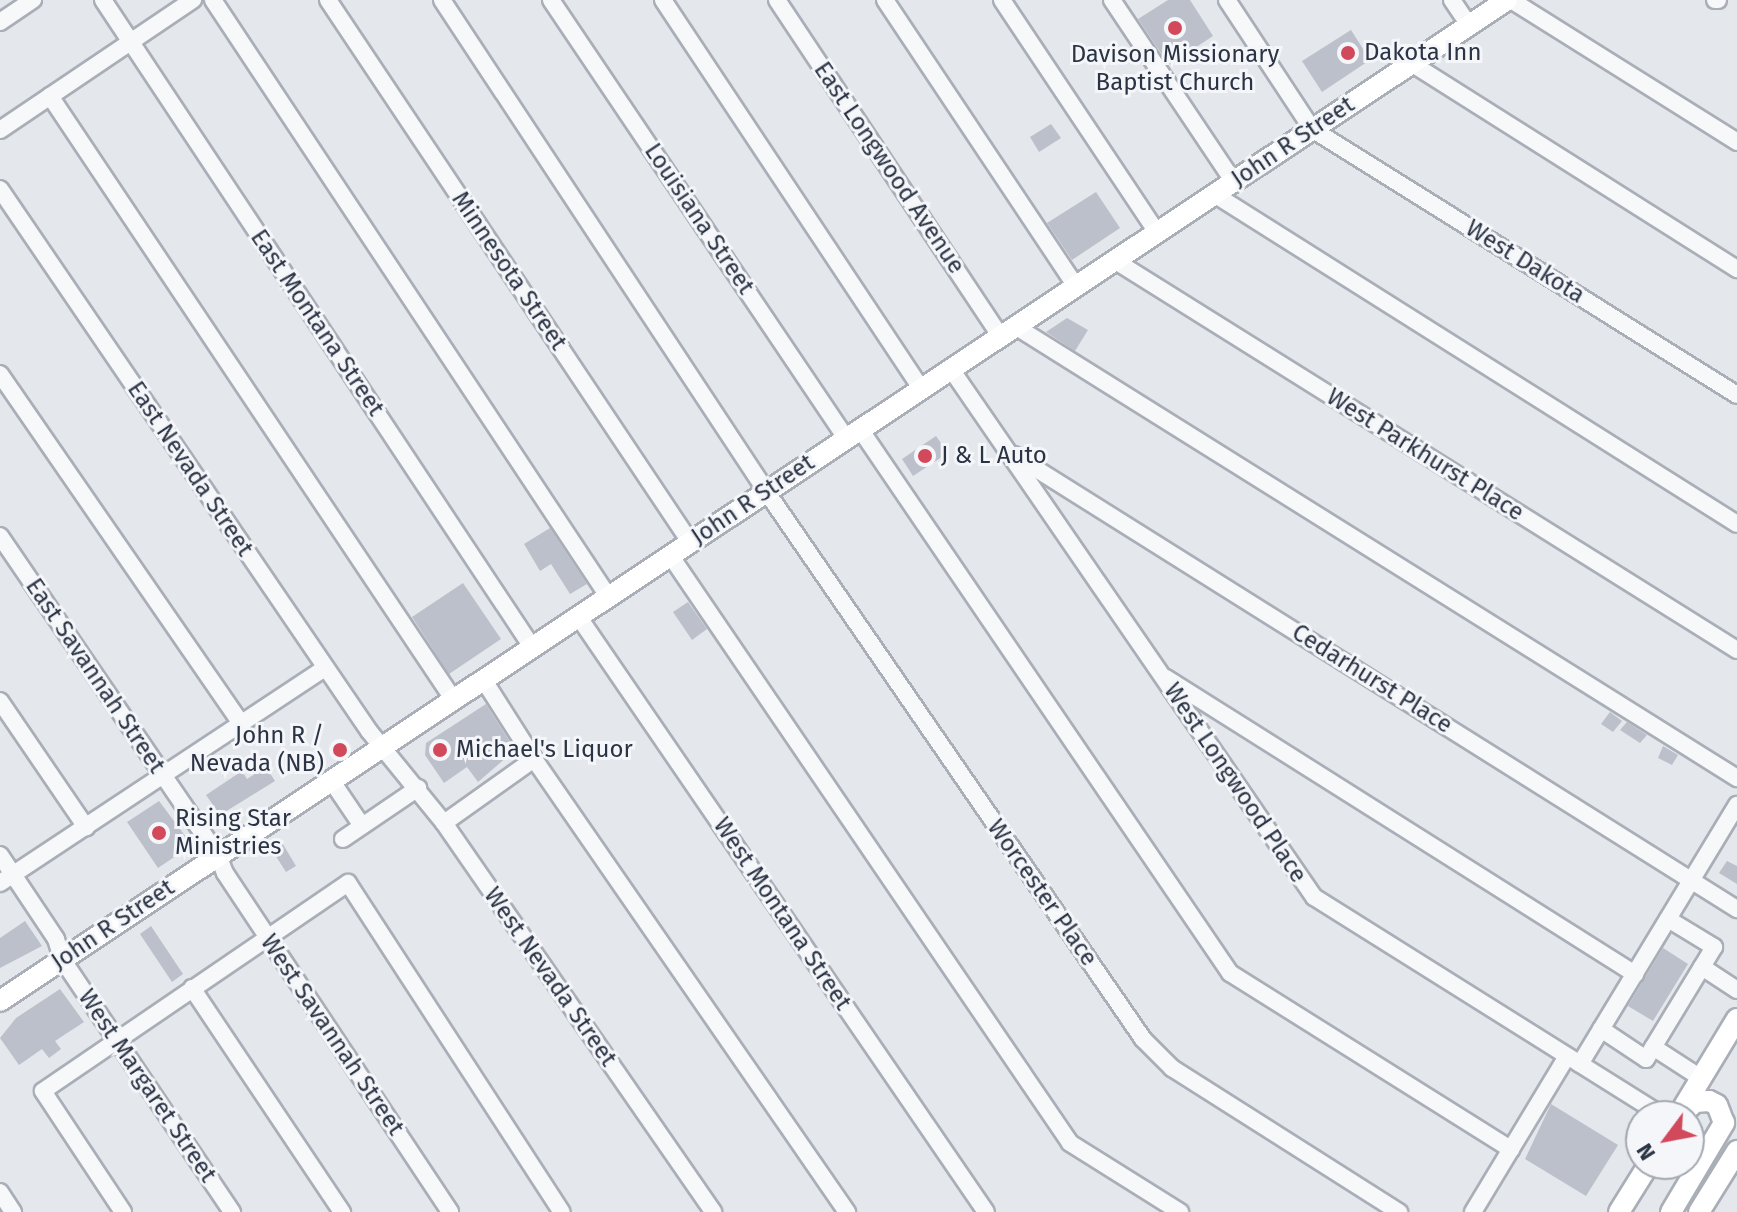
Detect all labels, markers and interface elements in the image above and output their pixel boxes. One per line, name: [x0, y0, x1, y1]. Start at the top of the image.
marker: Davison Missionary Baptist Church: [1166, 19, 1184, 37]
place label: Dakota Inn: [1364, 39, 1481, 67]
place label: Davison Missionary Baptist Church: [1071, 41, 1279, 97]
marker: Dakota Inn: [1339, 44, 1357, 62]
street label: East Longwood Avenue: [807, 57, 971, 279]
street label: John R Street: [1226, 90, 1360, 194]
street label: Louisiana Street: [638, 138, 760, 300]
street label: Minnesota Street: [445, 186, 573, 356]
street label: West Dakota: [1460, 214, 1590, 310]
street label: East Montana Street: [244, 224, 390, 422]
street label: East Nevada Street: [121, 376, 259, 562]
street label: West Parkhurst Place: [1321, 383, 1529, 527]
place label: J & L Auto: [941, 442, 1047, 470]
marker: J & L Auto: [916, 447, 934, 465]
street label: John R Street: [686, 448, 820, 552]
street label: East Savannah Street: [19, 573, 171, 779]
street label: Cedarhurst Place: [1287, 618, 1457, 740]
street label: West Longwood Place: [1157, 678, 1313, 888]
place label: John R / Nevada (NB): [190, 722, 324, 778]
place label: Michael's Liquor: [456, 736, 633, 764]
marker: John R / Nevada (NB): [331, 741, 349, 759]
marker: Michael's Liquor: [431, 741, 449, 759]
place label: Rising Star Ministries: [175, 805, 291, 861]
street label: West Montana Street: [707, 812, 857, 1016]
street label: Worcester Place: [981, 814, 1103, 972]
marker: Rising Star Ministries: [150, 824, 168, 842]
street label: John R Street: [46, 873, 180, 977]
street label: West Nevada Street: [478, 882, 622, 1072]
street label: West Savannah Street: [254, 929, 410, 1141]
street label: West Margaret Street: [72, 984, 222, 1188]
north arrow: [1625, 1100, 1705, 1180]
text: N: [1631, 1139, 1661, 1165]

